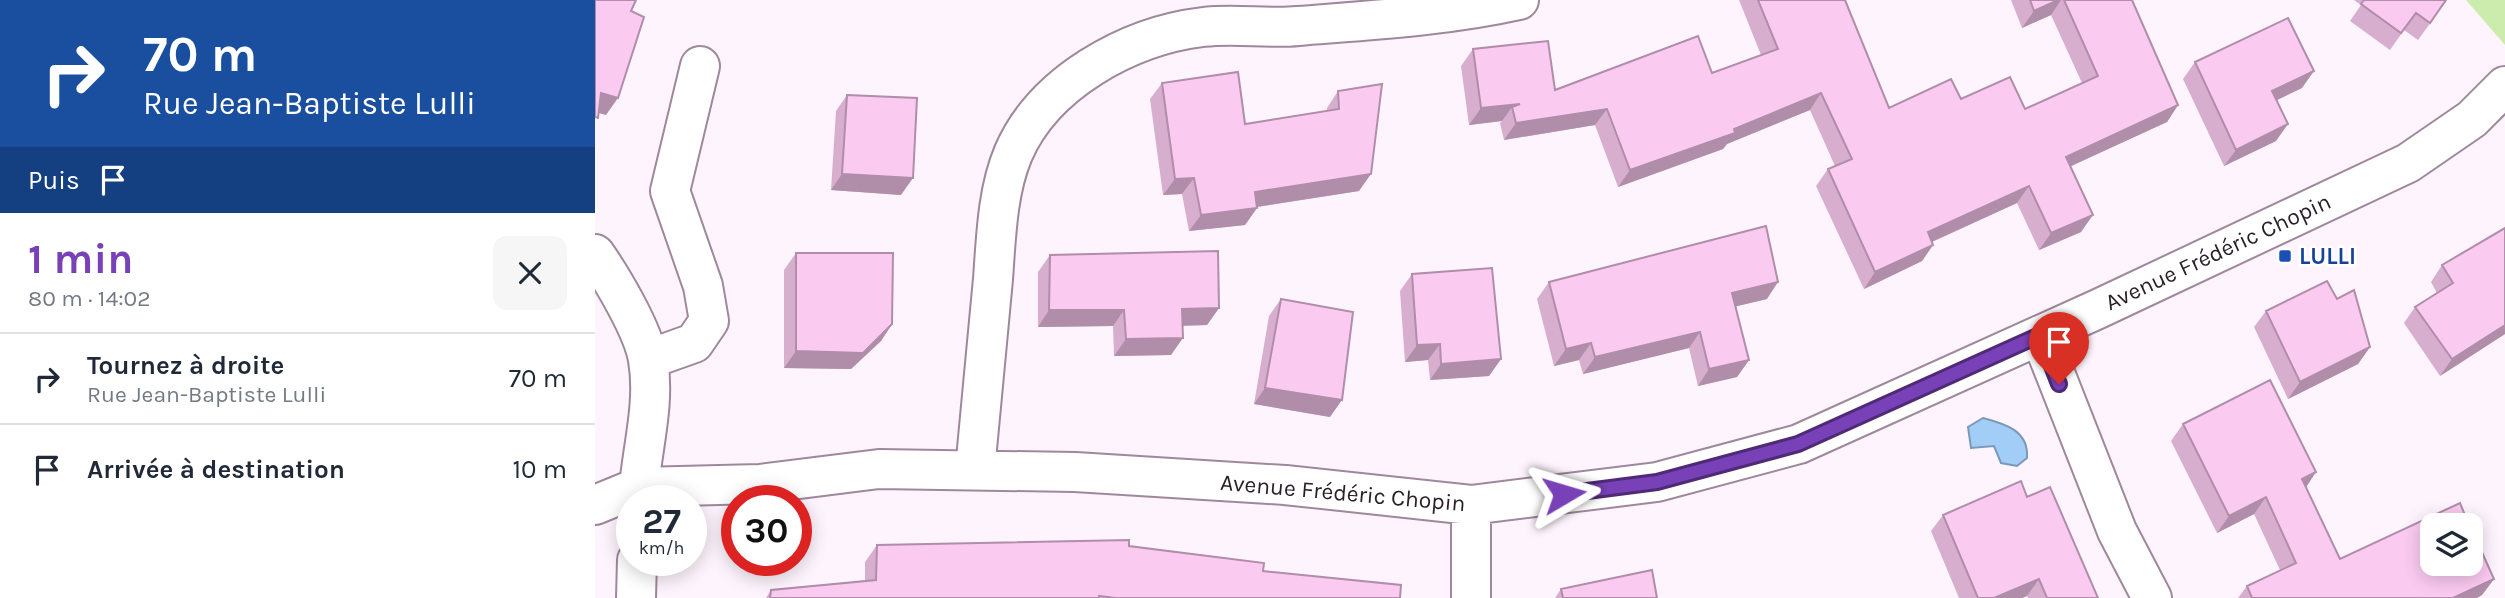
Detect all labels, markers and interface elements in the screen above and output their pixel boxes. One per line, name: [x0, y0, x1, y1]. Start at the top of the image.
text: 70 m: [143, 26, 257, 83]
icon: right: [28, 28, 119, 119]
text: Rue Jean-Baptiste Lulli: [143, 85, 476, 122]
icon: arrive: [94, 161, 132, 199]
text: Puis: [28, 165, 80, 196]
street label: Avenue Frédéric Chopin: [2101, 188, 2335, 316]
text: 1 min: [28, 234, 133, 284]
button: close: [493, 236, 567, 310]
place label: LULLI: [2299, 243, 2356, 270]
marker: LULLI: [2277, 248, 2293, 264]
text: 80 m · 14:02: [28, 285, 151, 312]
pin: [2029, 312, 2089, 384]
icon: arrive: [2040, 323, 2078, 361]
text: Tournez à droite: [87, 350, 284, 381]
icon: right: [28, 360, 66, 398]
text: 70 m: [509, 363, 567, 394]
text: Rue Jean-Baptiste Lulli: [87, 381, 326, 408]
icon: arrive: [28, 451, 66, 489]
text: Arrivée à destination: [87, 454, 345, 485]
text: 10 m: [512, 454, 567, 485]
position arrow: [1527, 457, 1601, 531]
street label: Avenue Frédéric Chopin: [1219, 469, 1467, 517]
speed limit sign: 30: [721, 485, 812, 576]
text: 27: [642, 501, 681, 542]
map controls: [2420, 513, 2483, 576]
button: layers: [2420, 513, 2483, 576]
text: km/h: [639, 537, 684, 559]

